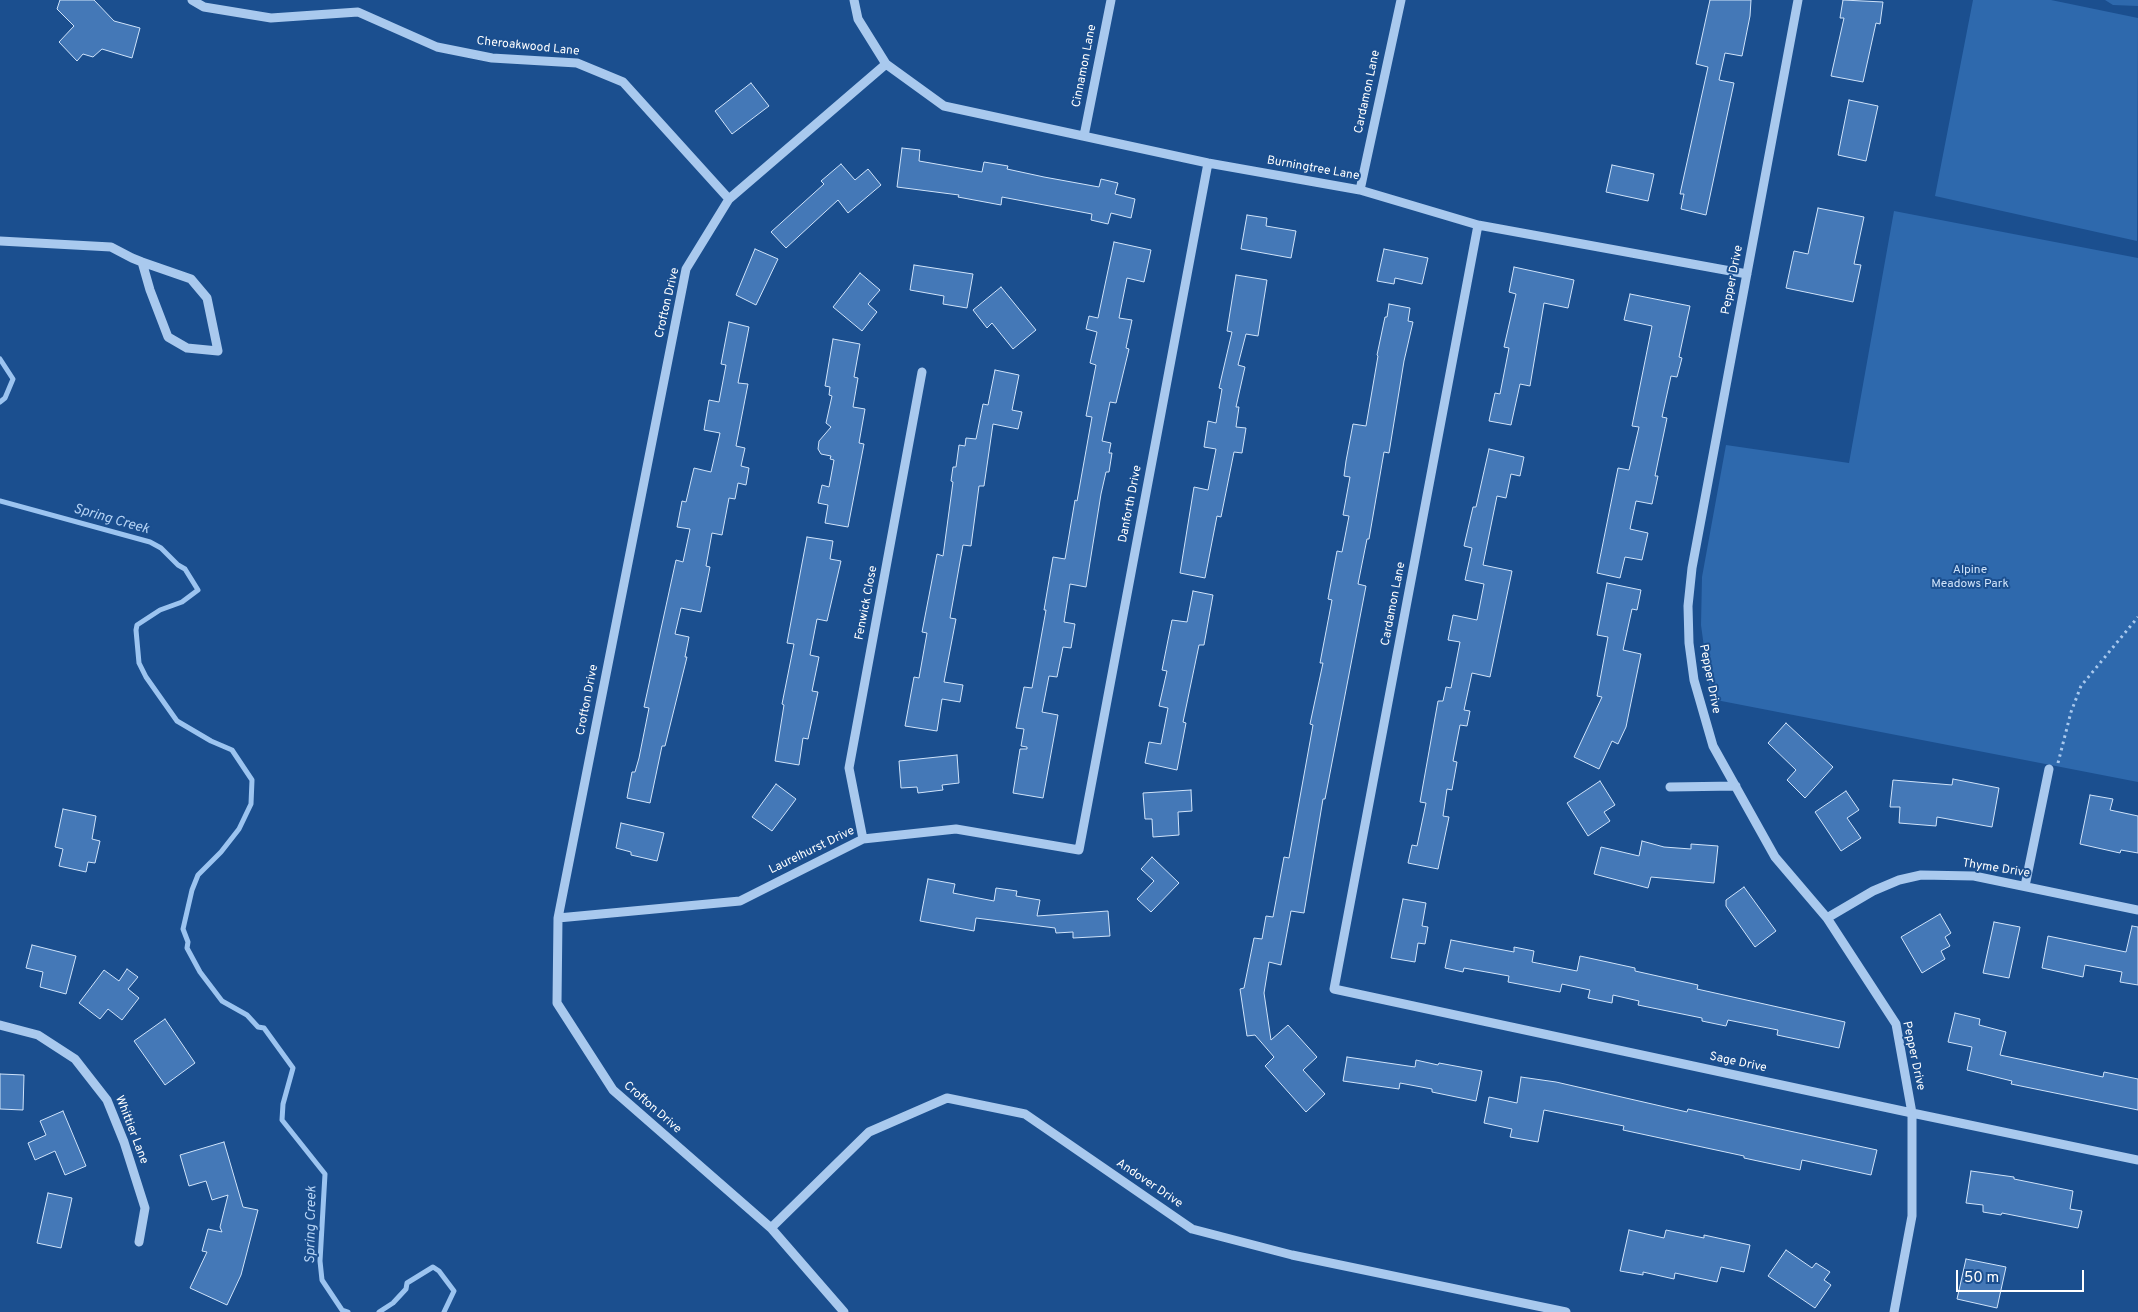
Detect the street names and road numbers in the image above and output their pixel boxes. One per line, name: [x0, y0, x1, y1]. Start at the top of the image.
street label: Cinnamon Lane: [1070, 23, 1100, 109]
street label: Cheroakwood Lane: [476, 34, 580, 60]
street label: Cardamon Lane: [1352, 49, 1384, 135]
street label: Burningtree Lane: [1266, 154, 1360, 184]
street label: Pepper Drive: [1719, 244, 1747, 316]
street label: Crofton Drive: [653, 266, 683, 340]
street label: Danforth Drive: [1116, 464, 1146, 544]
street label: Cardamon Lane: [1379, 561, 1409, 647]
street label: Fenwick Close: [853, 565, 881, 641]
street label: Pepper Drive: [1695, 643, 1723, 715]
street label: Crofton Drive: [574, 663, 602, 737]
street label: Laurelhurst Drive: [767, 824, 857, 878]
street label: Thyme Drive: [1961, 857, 2031, 881]
street label: Pepper Drive: [1899, 1020, 1927, 1092]
street label: Sage Drive: [1708, 1050, 1768, 1076]
street label: Crofton Drive: [620, 1079, 684, 1137]
street label: Whittier Lane: [111, 1094, 151, 1166]
street label: Andover Drive: [1113, 1156, 1185, 1212]

